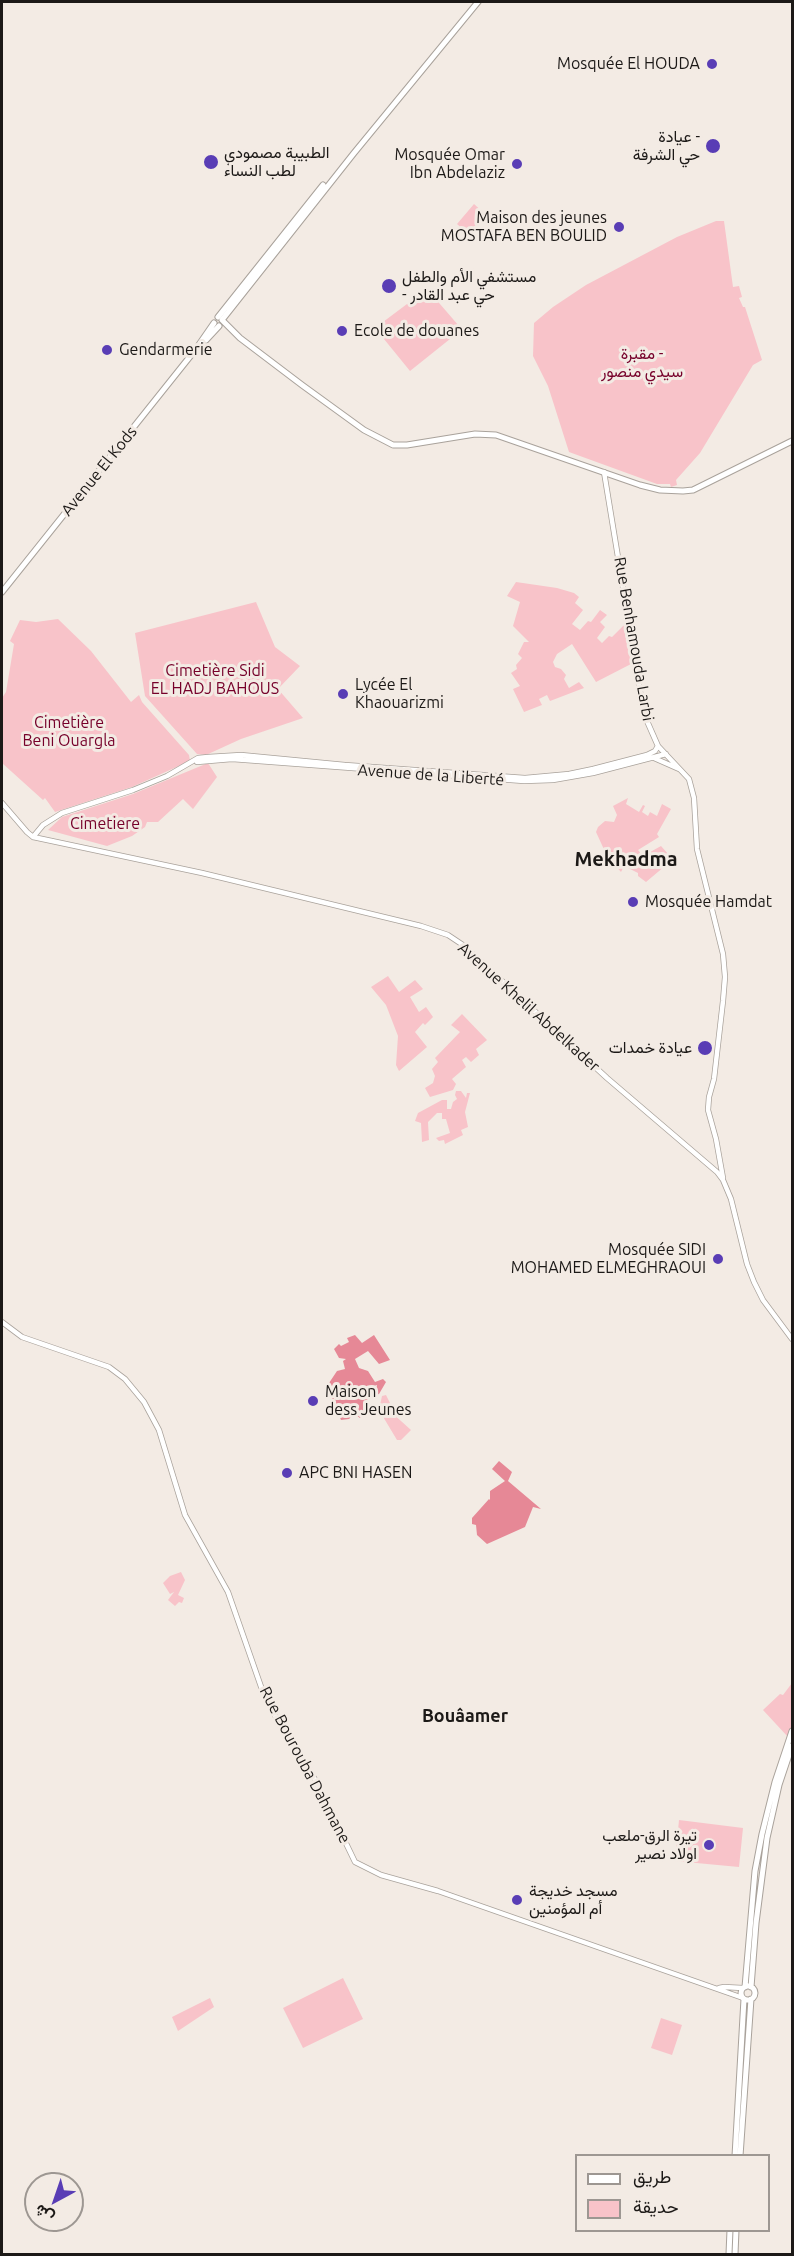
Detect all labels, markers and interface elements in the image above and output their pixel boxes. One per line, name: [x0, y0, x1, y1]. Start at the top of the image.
place label: Mosquée El HOUDA: [557, 54, 700, 74]
marker: Mosquée El HOUDA: [705, 57, 719, 71]
place label: عيادة - حي الشرفة: [633, 127, 700, 165]
marker: عيادة - حي الشرفة: [704, 137, 722, 155]
place label: الطبيبة مصمودي لطب النساء: [224, 143, 329, 181]
place label: Mosquée Omar Ibn Abdelaziz: [394, 145, 505, 183]
marker: الطبيبة مصمودي لطب النساء: [202, 153, 220, 171]
marker: Mosquée Omar Ibn Abdelaziz: [510, 157, 524, 171]
place label: Maison des jeunes MOSTAFA BEN BOULID: [441, 208, 607, 246]
marker: Maison des jeunes MOSTAFA BEN BOULID: [612, 220, 626, 234]
place label: مستشفي الأم والطفل - حي عبد القادر: [402, 267, 536, 305]
marker: مستشفي الأم والطفل - حي عبد القادر: [380, 277, 398, 295]
place label: Ecole de douanes: [354, 321, 479, 341]
marker: Ecole de douanes: [335, 324, 349, 338]
place label: Gendarmerie: [119, 340, 213, 360]
marker: Gendarmerie: [100, 343, 114, 357]
park label: مقبرة - سيدي منصور: [601, 344, 683, 382]
street label: Avenue El Kods: [57, 422, 141, 520]
street label: Rue Benhamouda Larbi: [610, 555, 658, 723]
park label: Cimetière Sidi EL HADJ BAHOUS: [151, 661, 279, 699]
place label: Lycée El Khaouarizmi: [355, 675, 444, 713]
marker: Lycée El Khaouarizmi: [336, 687, 350, 701]
park label: Cimetière Beni Ouargla: [22, 713, 116, 751]
street label: Avenue de la Liberté: [357, 760, 505, 790]
park label: Cimetiere: [70, 814, 140, 834]
district label: Mekhadma: [574, 847, 678, 871]
place label: Mosquée Hamdat: [645, 892, 772, 912]
marker: Mosquée Hamdat: [626, 895, 640, 909]
street label: Avenue Khelil Abdelkader: [454, 938, 604, 1076]
place label: عيادة خمدات: [609, 1038, 692, 1058]
marker: عيادة خمدات: [696, 1039, 714, 1057]
place label: Mosquée SIDI MOHAMED ELMEGHRAOUI: [511, 1240, 706, 1278]
marker: Mosquée SIDI MOHAMED ELMEGHRAOUI: [711, 1252, 725, 1266]
place label: Maison dess Jeunes: [325, 1382, 411, 1420]
marker: Maison dess Jeunes: [306, 1394, 320, 1408]
place label: APC BNI HASEN: [299, 1463, 412, 1483]
marker: APC BNI HASEN: [280, 1466, 294, 1480]
street label: Rue Bourouba Dahmane: [256, 1683, 354, 1847]
district label: Bouâamer: [422, 1705, 508, 1727]
place label: تيرة الرق-ملعب اولاد نصير: [602, 1826, 697, 1864]
marker: تيرة الرق-ملعب اولاد نصير: [702, 1838, 716, 1852]
place label: مسجد خديجة أم المؤمنين: [529, 1881, 618, 1919]
marker: مسجد خديجة أم المؤمنين: [510, 1893, 524, 1907]
legend: [575, 2154, 770, 2232]
text: طريق: [633, 2166, 671, 2186]
north arrow: [24, 2172, 84, 2232]
text: حديقة: [633, 2196, 679, 2216]
text: ش: [31, 2201, 57, 2227]

